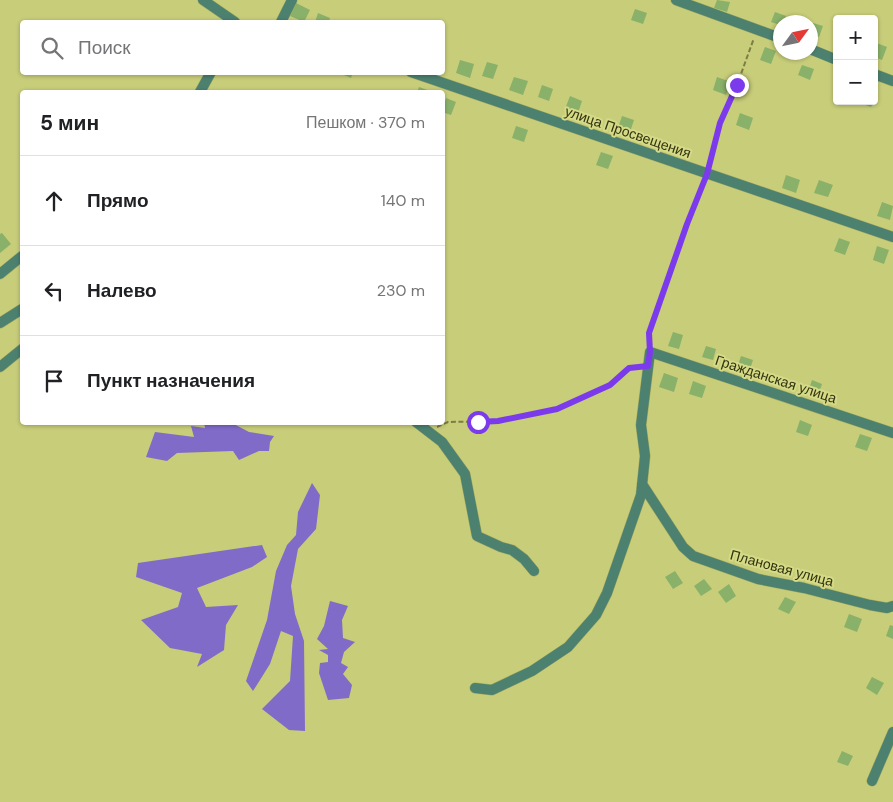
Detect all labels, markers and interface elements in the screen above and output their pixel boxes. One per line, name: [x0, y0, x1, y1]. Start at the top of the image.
north arrow: [773, 15, 818, 60]
map controls: [833, 15, 878, 105]
button: +: [833, 15, 878, 60]
search box: [20, 20, 445, 75]
icon: search: [38, 34, 66, 62]
text: Поиск: [78, 35, 131, 60]
button: −: [833, 60, 878, 105]
route end: [726, 74, 749, 97]
street label: улица Просвещения: [563, 102, 693, 162]
text: 5 мин: [40, 109, 99, 137]
text: Пешком · 370 m: [306, 112, 425, 133]
icon: ahead: [40, 187, 68, 215]
text: Прямо: [87, 188, 149, 213]
text: 140 m: [381, 190, 425, 211]
icon: left: [40, 277, 68, 305]
text: Налево: [87, 278, 157, 303]
text: 230 m: [377, 280, 425, 301]
street label: Гражданская улица: [713, 351, 839, 407]
icon: arrive: [40, 367, 68, 395]
text: Пункт назначения: [87, 368, 255, 393]
route start: [467, 411, 490, 434]
street label: Плановая улица: [728, 546, 836, 591]

